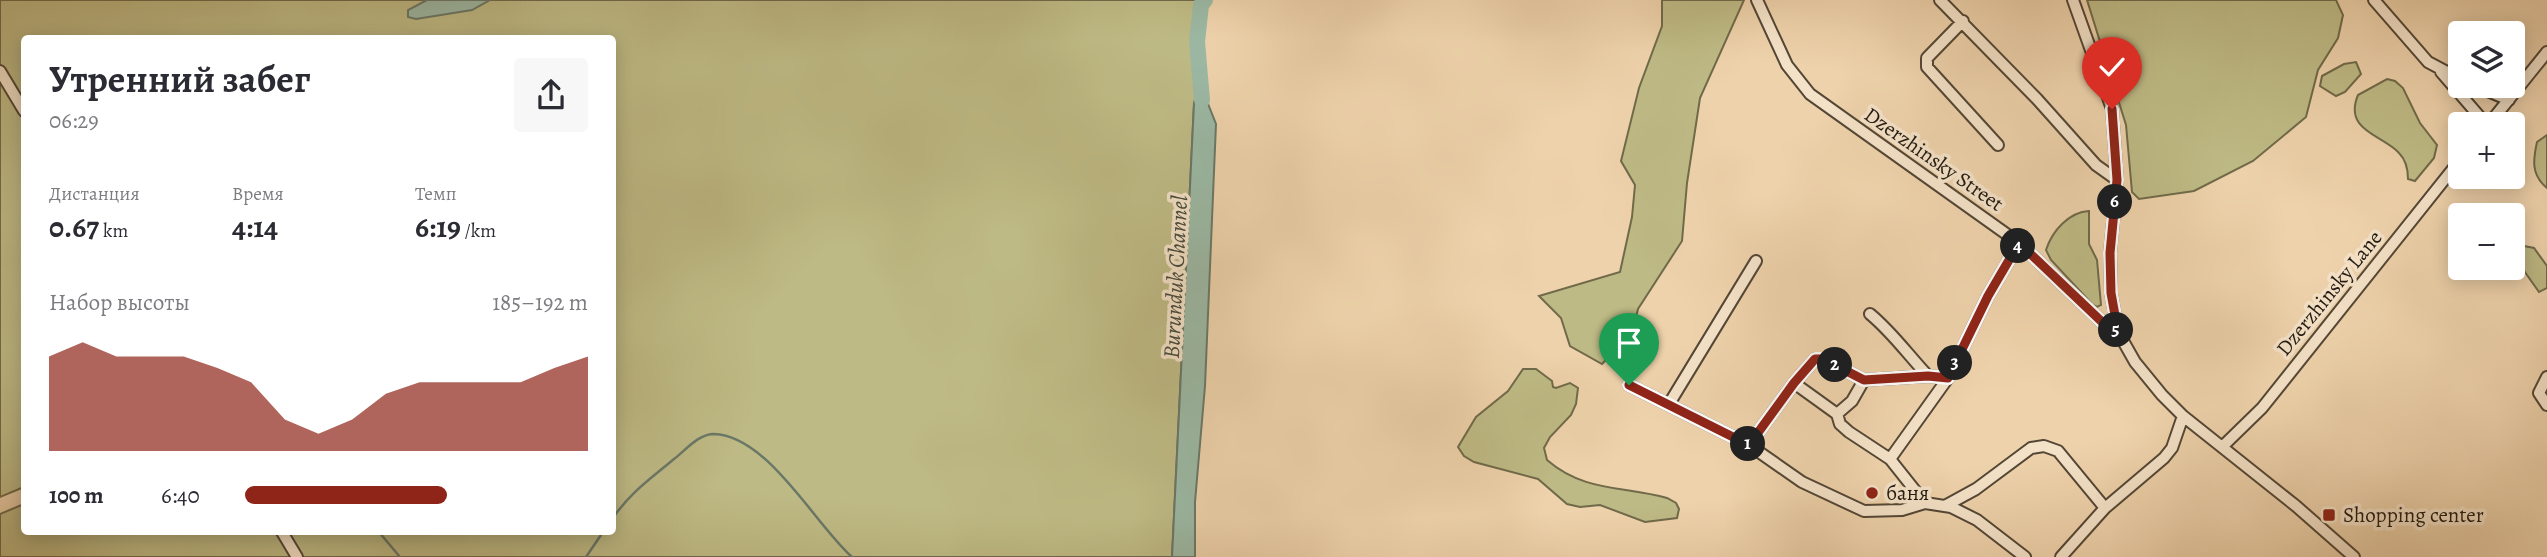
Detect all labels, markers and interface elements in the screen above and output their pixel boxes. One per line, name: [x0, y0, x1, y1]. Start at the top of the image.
map controls: [2448, 21, 2525, 280]
button: layers: [2448, 21, 2525, 98]
pin: [2082, 37, 2142, 109]
icon: check: [2093, 48, 2131, 86]
text: Утренний забег: [49, 53, 310, 105]
button: share: [514, 58, 588, 132]
street label: Dzerzhinsky Street: [1859, 100, 2009, 218]
text: 06:29: [49, 105, 99, 136]
button: +: [2448, 112, 2525, 189]
text: Дистанция: [49, 181, 140, 207]
text: Время: [232, 181, 284, 207]
text: Темп: [415, 181, 456, 207]
pin: 6: [2098, 184, 2132, 220]
text: 6: [2110, 188, 2119, 214]
water label: Burunduk Channel: [1156, 194, 1195, 359]
button: −: [2448, 203, 2525, 280]
text: 0.67: [49, 207, 99, 247]
text: 4:14: [232, 207, 278, 247]
text: 6:19: [415, 207, 461, 247]
text: km: [99, 218, 128, 244]
text: /km: [461, 218, 496, 244]
street label: Dzerzhinsky Lane: [2270, 224, 2388, 362]
pin: 4: [2000, 229, 2036, 264]
text: 4: [2013, 232, 2022, 258]
text: Набор высоты: [49, 287, 190, 318]
text: 185–192 m: [492, 287, 588, 318]
pin: 5: [2098, 312, 2134, 348]
pin: [1599, 313, 1659, 385]
text: 5: [2111, 316, 2120, 342]
icon: arrive: [1610, 324, 1648, 362]
pin: 3: [1938, 346, 1972, 380]
pin: 2: [1818, 348, 1853, 382]
text: 3: [1950, 349, 1959, 375]
text: 2: [1830, 351, 1839, 377]
pin: 1: [1730, 426, 1766, 462]
text: 1: [1744, 430, 1751, 456]
place label: баня: [1886, 479, 1929, 507]
text: 100 m: [49, 480, 104, 511]
text: 6:40: [161, 480, 200, 511]
marker: баня: [1864, 485, 1880, 501]
place label: Shopping center: [2343, 501, 2484, 529]
marker: Shopping center: [2321, 507, 2337, 523]

